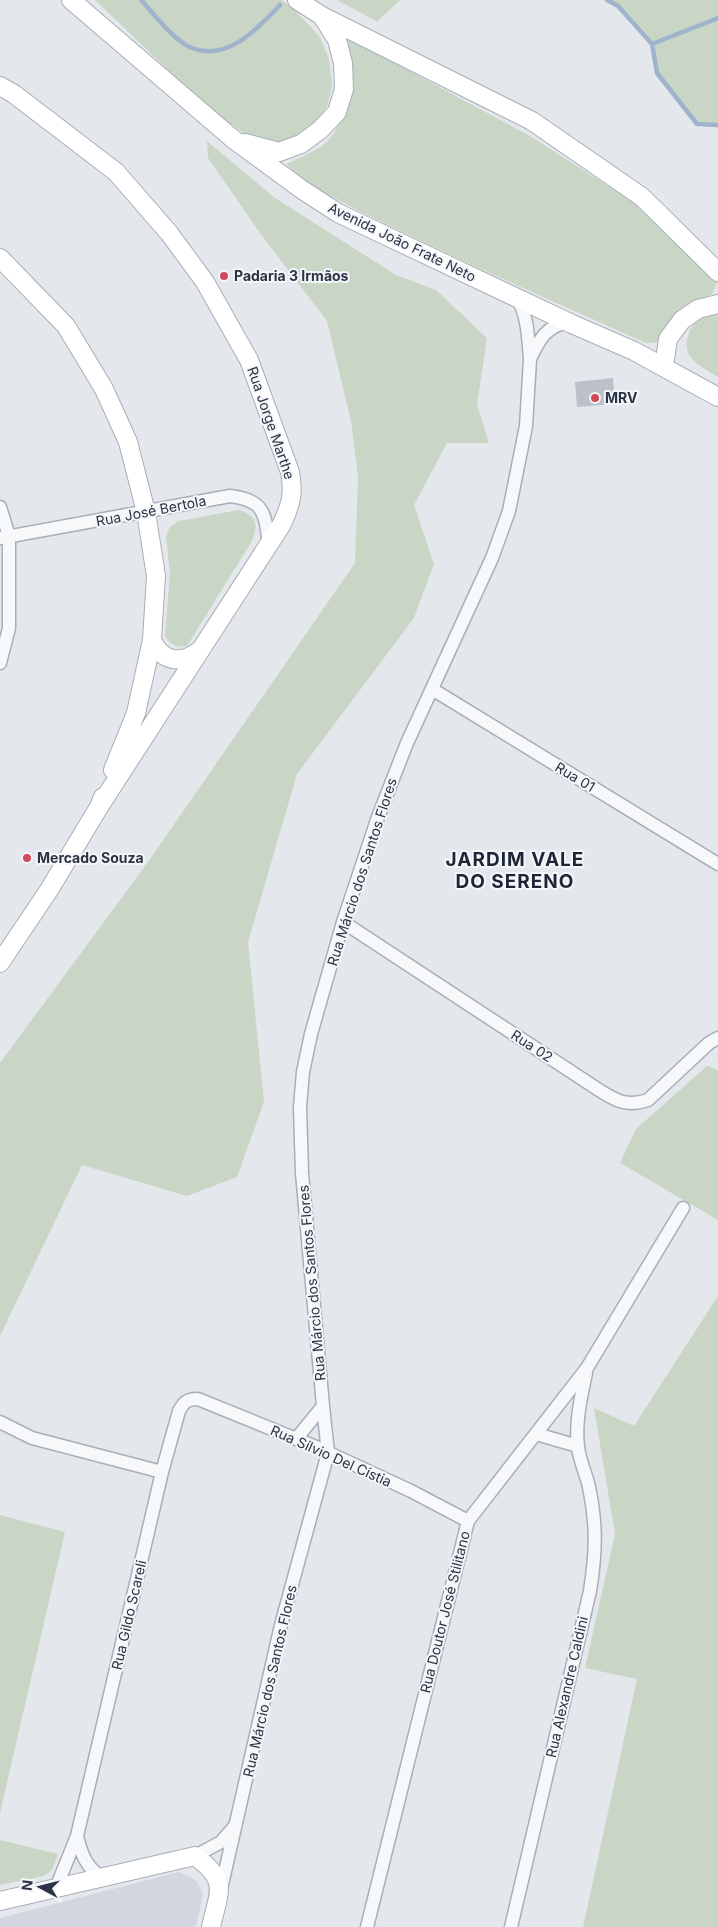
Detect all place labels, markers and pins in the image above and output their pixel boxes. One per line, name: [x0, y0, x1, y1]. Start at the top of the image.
place label: Padaria 3 Irmãos: [234, 267, 349, 284]
marker: Padaria 3 Irmãos: [218, 270, 230, 282]
place label: MRV: [605, 389, 638, 406]
marker: MRV: [589, 392, 601, 404]
place label: Mercado Souza: [37, 849, 144, 866]
marker: Mercado Souza: [21, 852, 33, 864]

